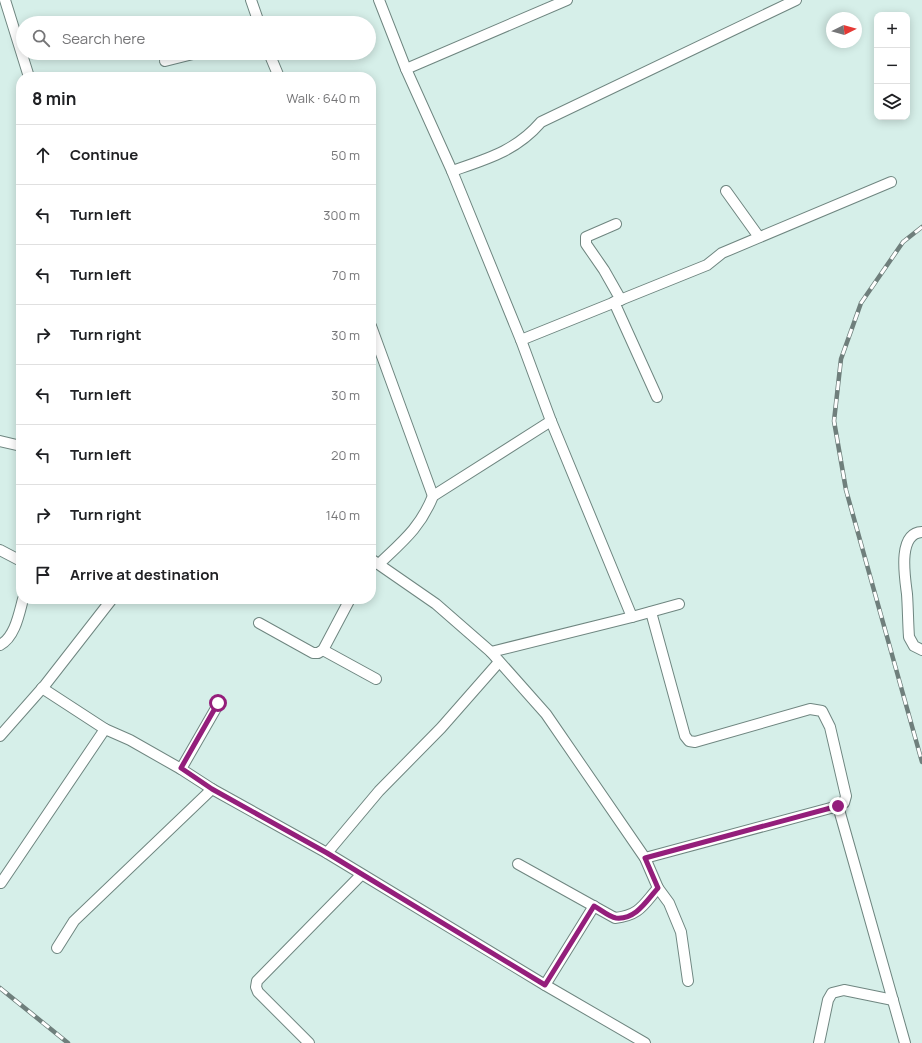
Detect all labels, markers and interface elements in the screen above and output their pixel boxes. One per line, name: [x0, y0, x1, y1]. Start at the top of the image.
north arrow: [826, 12, 862, 48]
map controls: [874, 12, 910, 120]
button: +: [874, 12, 910, 48]
search box: [16, 16, 376, 60]
icon: search: [30, 27, 52, 49]
text: Search here: [62, 28, 145, 49]
button: −: [874, 48, 910, 84]
button: layers: [874, 84, 910, 120]
text: 8 min: [32, 87, 77, 110]
text: Walk · 640 m: [286, 89, 360, 107]
icon: ahead: [32, 144, 54, 166]
text: Continue: [70, 144, 138, 165]
text: 50 m: [331, 146, 360, 164]
icon: left: [32, 204, 54, 226]
text: Turn left: [70, 204, 132, 225]
text: 300 m: [323, 206, 360, 224]
icon: left: [32, 264, 54, 286]
text: Turn left: [70, 264, 132, 285]
text: 70 m: [332, 266, 360, 284]
icon: right: [32, 324, 54, 346]
text: Turn right: [70, 324, 141, 345]
text: 30 m: [331, 326, 360, 344]
icon: left: [32, 384, 54, 406]
text: Turn left: [70, 384, 132, 405]
text: 30 m: [331, 386, 360, 404]
icon: left: [32, 444, 54, 466]
text: Turn left: [70, 444, 132, 465]
text: 20 m: [331, 446, 360, 464]
icon: right: [32, 504, 54, 526]
text: Turn right: [70, 504, 141, 525]
text: 140 m: [326, 506, 360, 524]
icon: arrive: [32, 564, 54, 586]
text: Arrive at destination: [70, 564, 219, 585]
route start: [209, 694, 227, 712]
route end: [829, 797, 847, 815]

